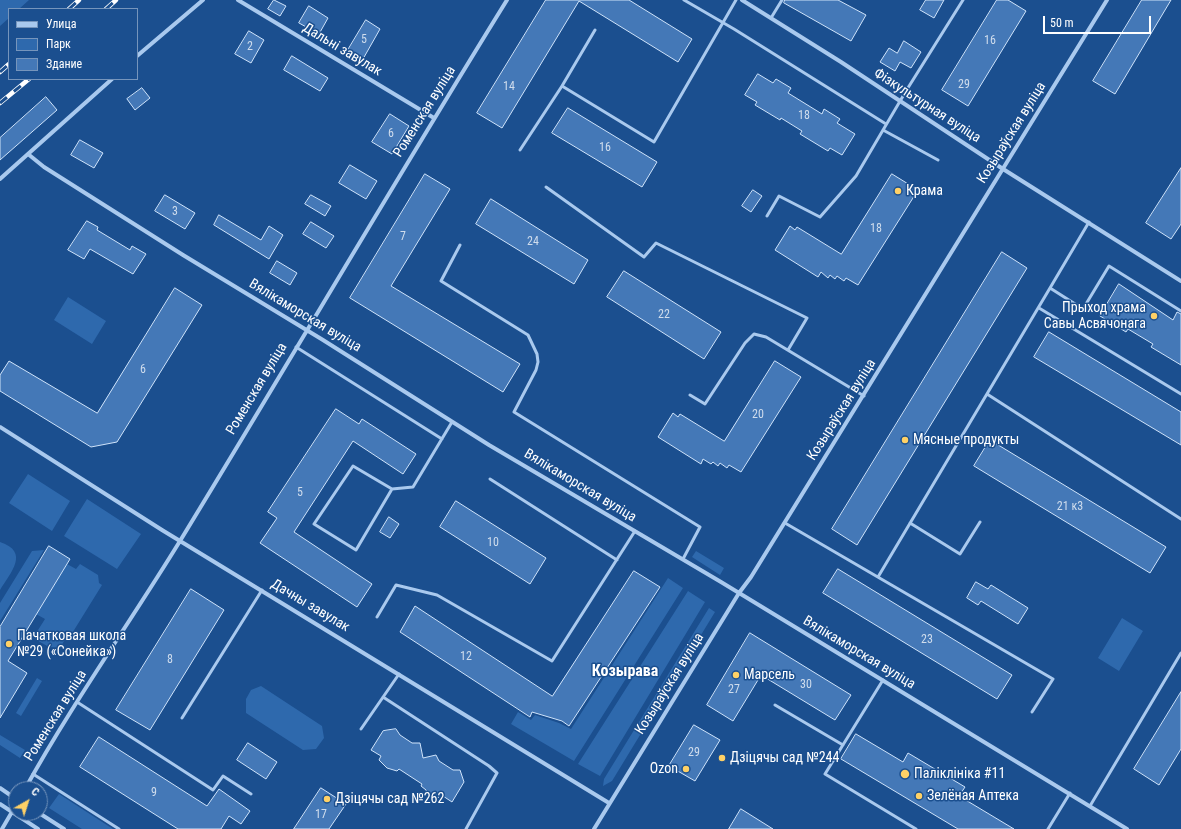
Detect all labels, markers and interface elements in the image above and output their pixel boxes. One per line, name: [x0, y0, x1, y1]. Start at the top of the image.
legend: [8, 8, 138, 80]
scale bar: [1045, 8, 1153, 34]
text: 50 m: [1050, 16, 1074, 30]
text: Улица: [46, 17, 76, 31]
street label: Дальні завулак: [299, 20, 385, 80]
house number: 5: [361, 33, 367, 47]
house number: 16: [984, 34, 996, 48]
text: Парк: [46, 37, 71, 51]
house number: 2: [247, 40, 253, 54]
text: Здание: [46, 57, 82, 71]
street label: Роменская вуліца: [390, 63, 460, 161]
street label: Фізкультурная вуліца: [870, 65, 984, 147]
house number: 29: [958, 78, 970, 92]
street label: Козыраўская вуліца: [974, 79, 1050, 187]
house number: 14: [503, 80, 515, 94]
house number: 18: [798, 109, 810, 123]
house number: 6: [388, 127, 394, 141]
house number: 16: [599, 141, 611, 155]
place label: Крама: [906, 183, 943, 199]
marker: Крама: [893, 186, 903, 196]
house number: 3: [172, 205, 178, 219]
house number: 18: [870, 222, 882, 236]
house number: 7: [400, 230, 406, 244]
house number: 24: [527, 235, 539, 249]
street label: Вялікаморская вуліца: [246, 276, 364, 356]
place label: Прыход храма Савы Асвячонага: [1044, 300, 1146, 332]
house number: 22: [658, 308, 670, 322]
marker: Прыход храма Савы Асвячонага: [1149, 311, 1159, 321]
street label: Роменская вуліца: [223, 340, 291, 438]
street label: Козыраўская вуліца: [804, 356, 880, 464]
house number: 6: [140, 363, 146, 377]
house number: 20: [752, 408, 764, 422]
place label: Мясные продукты: [913, 432, 1019, 448]
marker: Мясные продукты: [900, 435, 910, 445]
street label: Вялікаморская вуліца: [521, 446, 639, 526]
house number: 5: [297, 486, 303, 500]
house number: 21 к3: [1057, 500, 1083, 514]
house number: 10: [487, 536, 499, 550]
street label: Дачны завулак: [268, 576, 352, 636]
street label: Вялікаморская вуліца: [800, 613, 918, 693]
place label: Пачатковая школа №29 («Сонейка»): [17, 628, 126, 660]
street label: Козыраўская вуліца: [632, 630, 708, 738]
house number: 23: [921, 633, 933, 647]
marker: Пачатковая школа №29 («Сонейка»): [4, 639, 14, 649]
house number: 12: [460, 650, 472, 664]
house number: 8: [167, 653, 173, 667]
district label: Козырава: [592, 662, 658, 682]
street label: Роменская вуліца: [21, 667, 91, 765]
place label: Марсель: [744, 667, 795, 683]
marker: Марсель: [731, 670, 741, 680]
house number: 30: [800, 678, 812, 692]
house number: 27: [728, 683, 740, 697]
house number: 29: [688, 746, 700, 760]
place label: Дзіцячы сад №244: [730, 750, 839, 766]
marker: Дзіцячы сад №244: [717, 753, 727, 763]
place label: Ozon: [650, 761, 678, 777]
marker: Ozon: [681, 764, 691, 774]
place label: Паліклініка #11: [914, 766, 1005, 782]
marker: Паліклініка #11: [899, 768, 911, 780]
north arrow: [8, 781, 48, 821]
text: С: [29, 785, 42, 799]
house number: 9: [151, 786, 157, 800]
place label: Зелёная Аптека: [927, 788, 1019, 804]
place label: Дзіцячы сад №262: [335, 791, 444, 807]
marker: Зелёная Аптека: [914, 791, 924, 801]
marker: Дзіцячы сад №262: [322, 794, 332, 804]
house number: 17: [315, 808, 327, 822]

